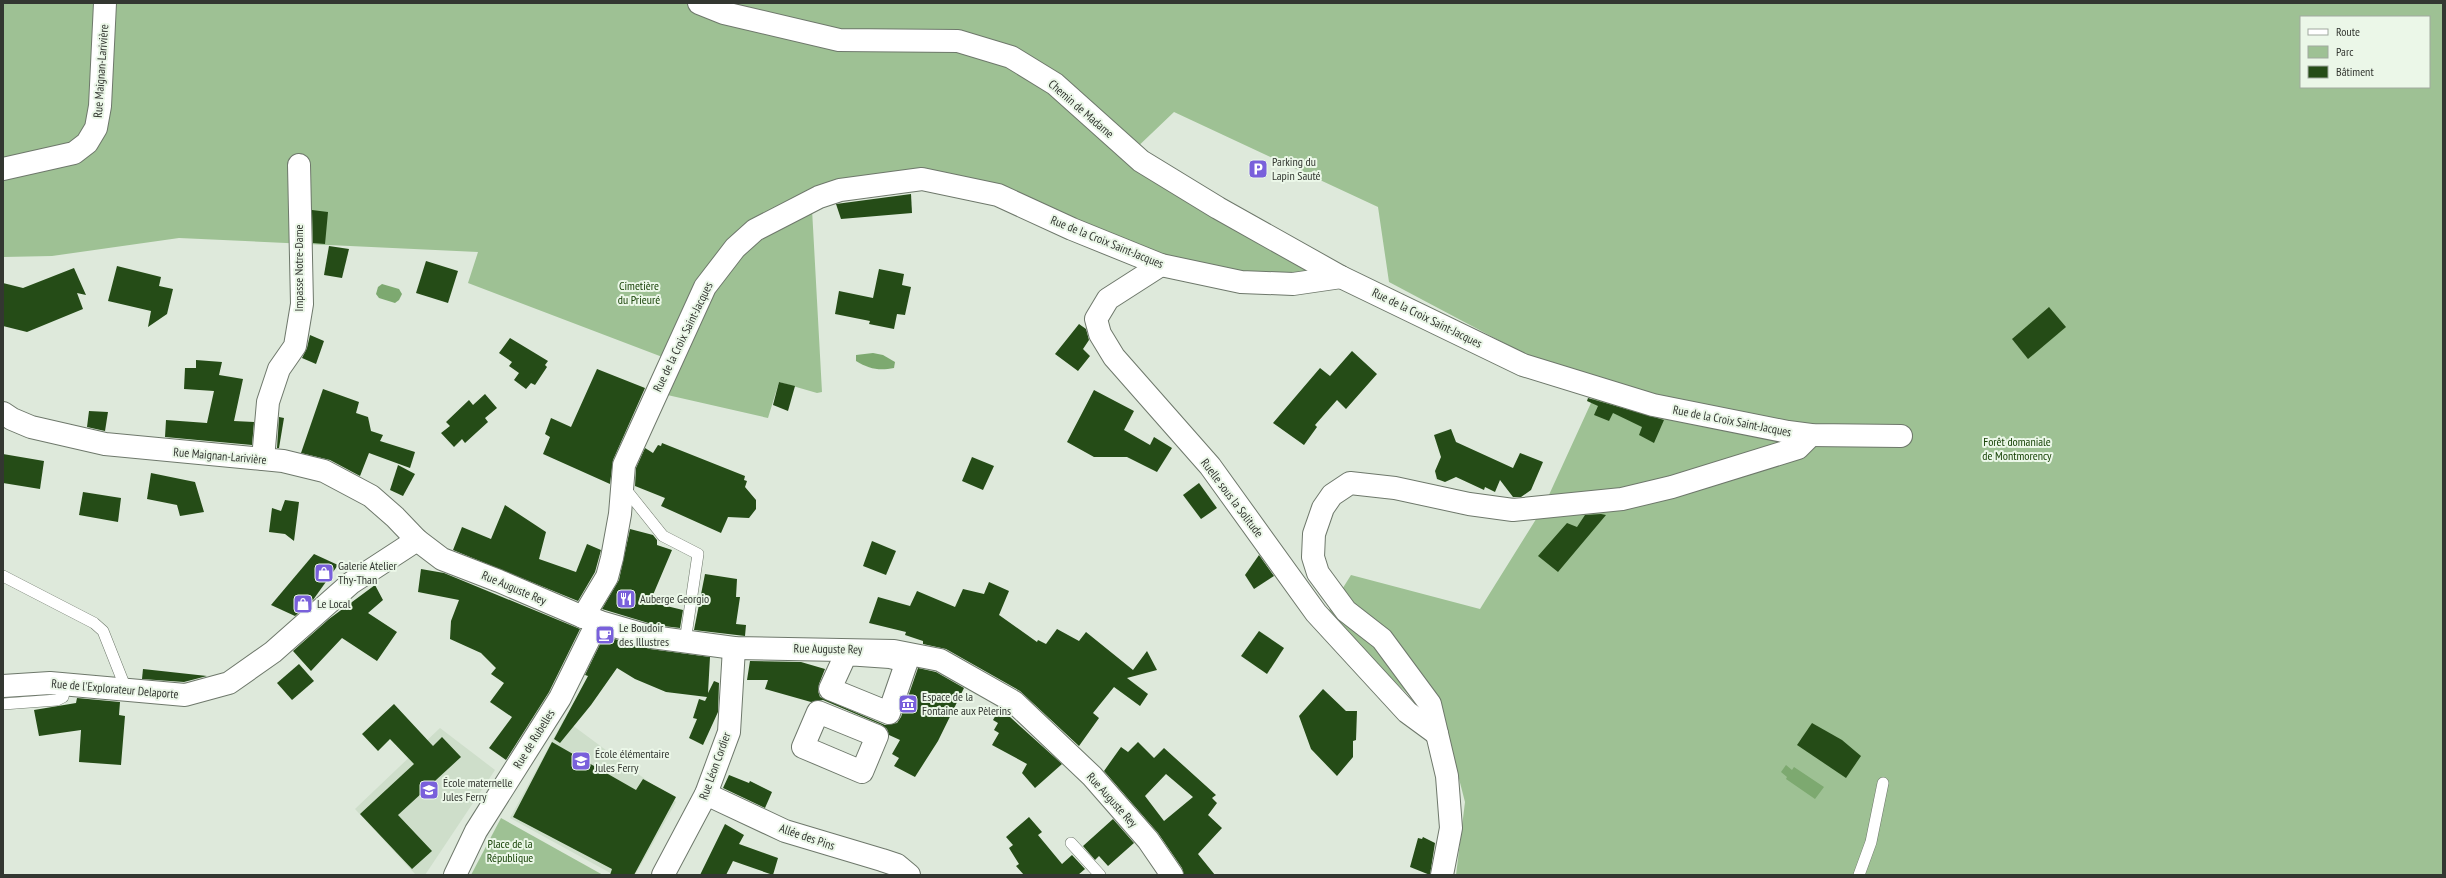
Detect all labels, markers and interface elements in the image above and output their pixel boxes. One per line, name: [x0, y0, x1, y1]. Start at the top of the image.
legend: [2300, 16, 2430, 88]
street label: Rue Maignan-Larivière: [90, 24, 111, 118]
text: Route: [2336, 24, 2360, 39]
text: Parc: [2336, 44, 2354, 59]
text: Bâtiment: [2336, 64, 2374, 79]
street label: Chemin de Madame: [1046, 76, 1117, 141]
place label: Parking du Lapin Sauté: [1272, 154, 1321, 183]
parking icon: Parking du Lapin Sauté: [1247, 158, 1269, 180]
street label: Rue de la Croix Saint-Jacques: [1049, 212, 1166, 271]
street label: Impasse Notre-Dame: [291, 225, 306, 311]
park label: Cimetière du Prieuré: [618, 278, 660, 307]
street label: Rue de la Croix Saint-Jacques: [649, 279, 716, 394]
street label: Rue de la Croix Saint-Jacques: [1370, 284, 1485, 351]
street label: Rue de la Croix Saint-Jacques: [1672, 402, 1793, 439]
park label: Forêt domaniale de Montmorency: [1982, 434, 2052, 463]
street label: Rue Maignan-Larivière: [173, 444, 267, 467]
street label: Ruelle sous la Solitude: [1198, 455, 1267, 540]
place label: Galerie Atelier Thy-Than: [338, 558, 398, 587]
shop icon: Galerie Atelier Thy-Than: [313, 562, 335, 584]
street label: Rue Auguste Rey: [480, 567, 549, 608]
restaurant icon: Auberge Georgio: [615, 588, 637, 610]
place label: Auberge Georgio: [640, 591, 709, 606]
shop icon: Le Local: [292, 593, 314, 615]
place label: Le Local: [317, 596, 351, 611]
place label: Le Boudoir des Illustres: [619, 620, 669, 649]
cafe icon: Le Boudoir des Illustres: [594, 624, 616, 646]
street label: Rue Auguste Rey: [794, 640, 863, 657]
street label: Rue de l'Explorateur Delaporte: [51, 675, 179, 702]
place label: Espace de la Fontaine aux Pèlerins: [922, 689, 1011, 718]
museum icon: Espace de la Fontaine aux Pèlerins: [897, 693, 919, 715]
street label: Rue de Rubelles: [509, 706, 558, 771]
street label: Rue Léon Cordier: [695, 729, 734, 801]
place label: École élémentaire Jules Ferry: [594, 746, 669, 775]
school or university icon: École élémentaire Jules Ferry: [570, 750, 592, 772]
street label: Rue Auguste Rey: [1084, 769, 1141, 831]
place label: École maternelle Jules Ferry: [442, 775, 513, 804]
school or university icon: École maternelle Jules Ferry: [418, 779, 440, 801]
street label: Allée des Pins: [777, 820, 837, 853]
park label: Place de la République: [487, 836, 533, 865]

